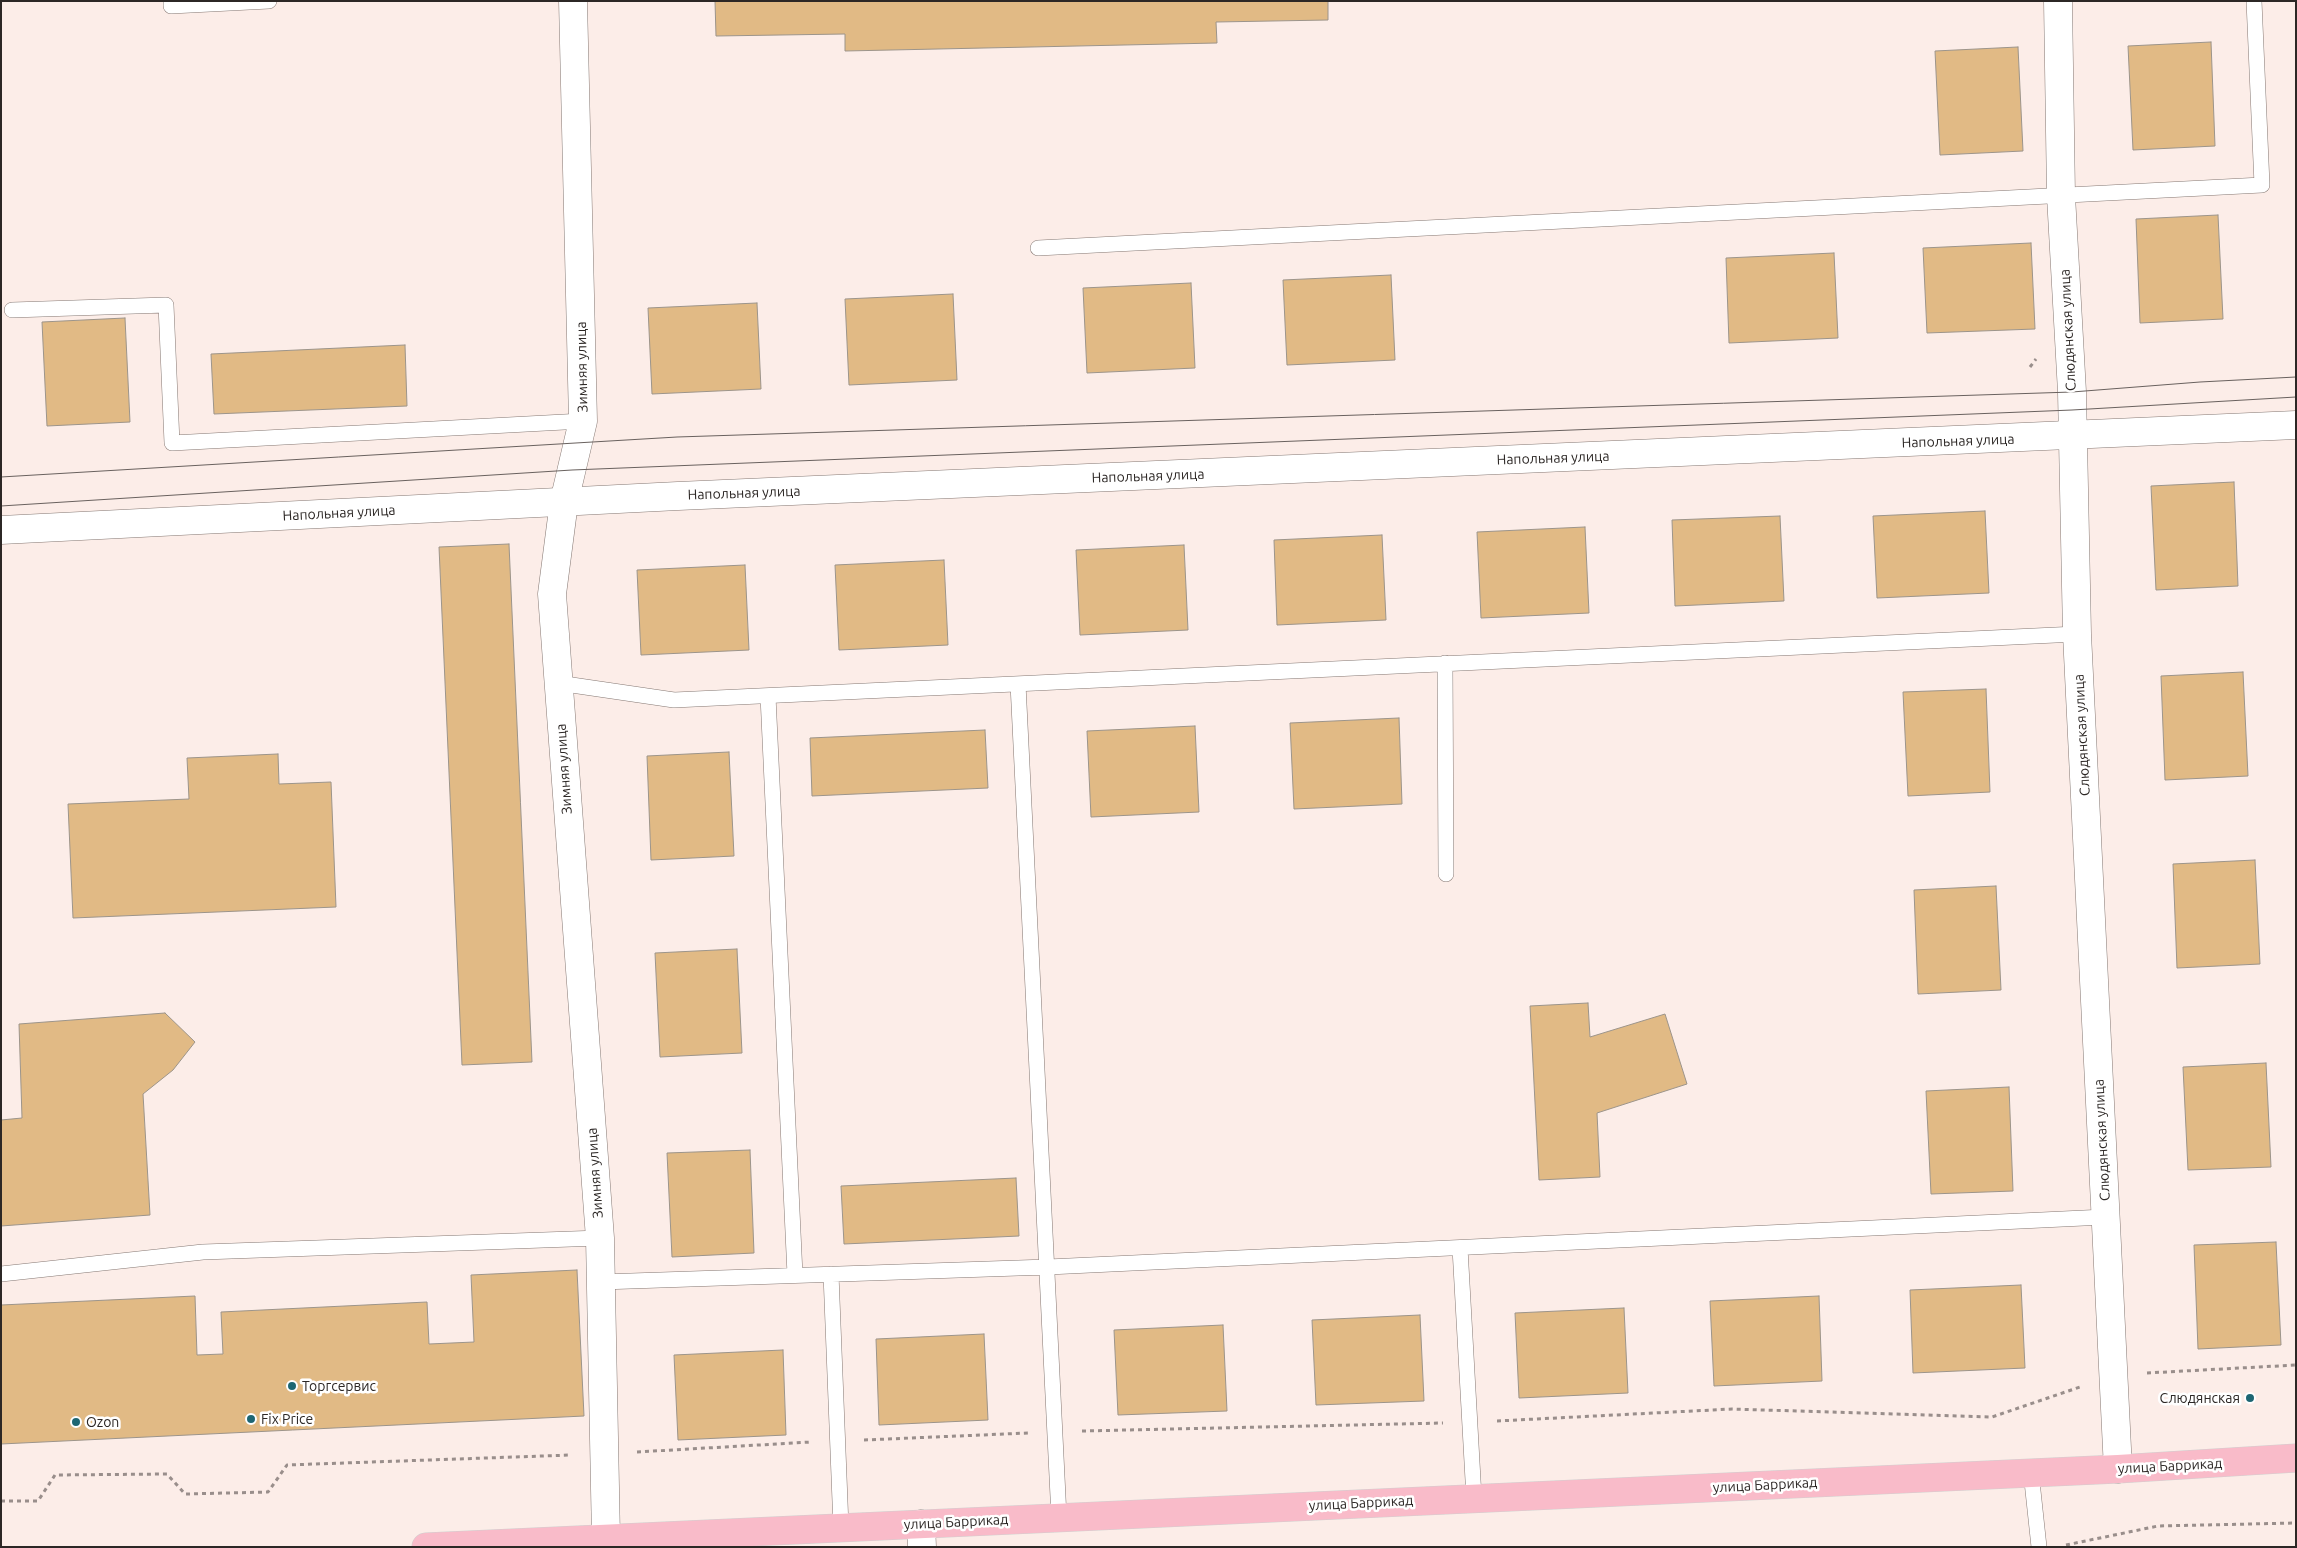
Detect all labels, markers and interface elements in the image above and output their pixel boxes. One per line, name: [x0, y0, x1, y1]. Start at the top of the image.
street label: Слюдянская улица: [2056, 269, 2080, 391]
street label: Зимняя улица: [573, 321, 591, 413]
street label: Напольная улица: [1901, 431, 2015, 451]
street label: Напольная улица: [1496, 448, 1610, 468]
street label: Напольная улица: [1091, 466, 1205, 486]
street label: Напольная улица: [687, 483, 801, 503]
street label: Напольная улица: [282, 502, 396, 524]
street label: Слюдянская улица: [2070, 674, 2094, 796]
street label: Зимняя улица: [552, 723, 576, 815]
street label: Слюдянская улица: [2090, 1079, 2114, 1201]
street label: Зимняя улица: [583, 1127, 607, 1219]
place label: Торгсервис: [302, 1378, 376, 1394]
marker: Торгсервис: [286, 1380, 298, 1392]
place label: Слюдянская: [2160, 1390, 2240, 1406]
marker: Слюдянская: [2244, 1392, 2256, 1404]
place label: Fix Price: [261, 1411, 313, 1427]
marker: Fix Price: [245, 1413, 257, 1425]
place label: Ozon: [86, 1414, 119, 1430]
marker: Ozon: [70, 1416, 82, 1428]
street label: улица Баррикад: [2117, 1455, 2223, 1477]
street label: улица Баррикад: [1712, 1474, 1818, 1496]
street label: улица Баррикад: [1308, 1492, 1414, 1514]
street label: улица Баррикад: [903, 1511, 1009, 1533]

